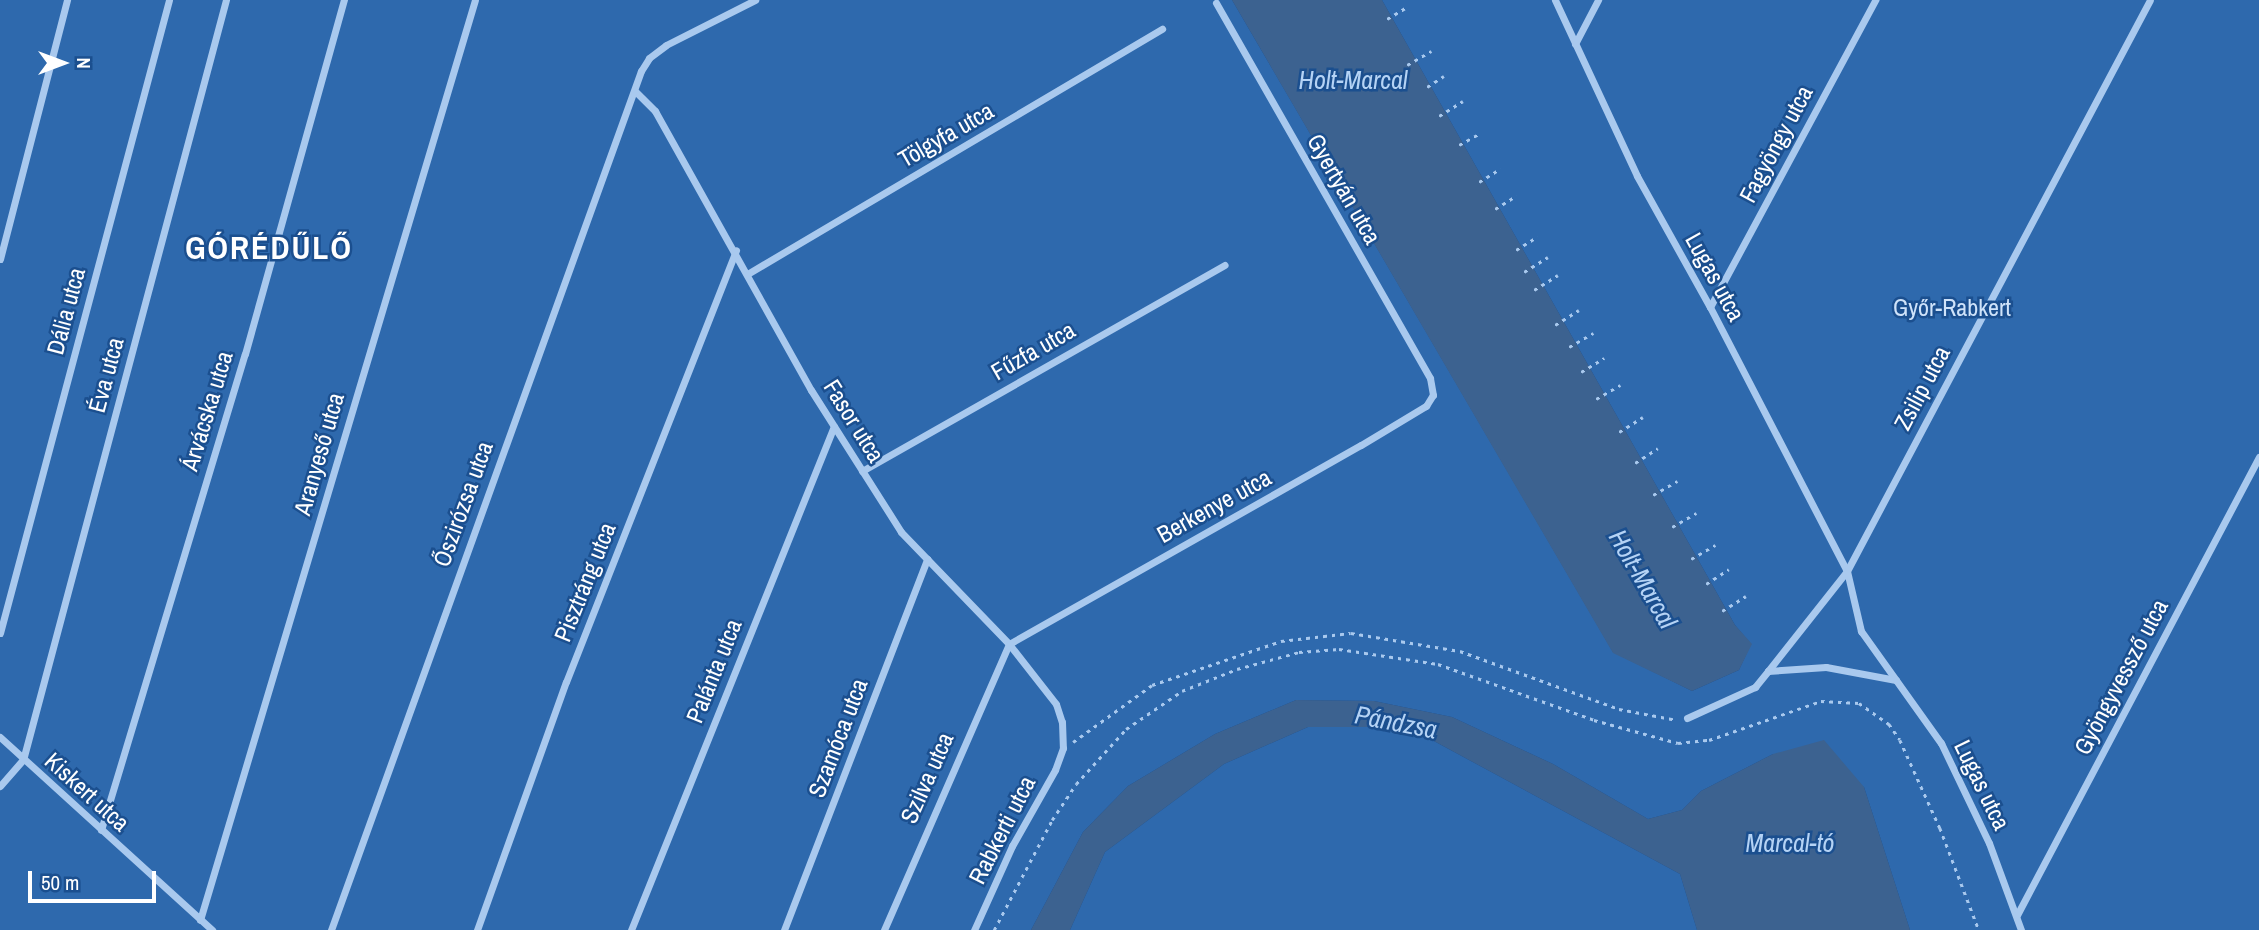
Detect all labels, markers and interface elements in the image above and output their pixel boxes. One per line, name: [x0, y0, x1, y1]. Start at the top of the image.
north arrow: [28, 28, 98, 98]
text: N: [71, 57, 97, 69]
water label: Holt-Marcal: [1299, 64, 1407, 96]
street label: Fagyöngy utca: [1733, 81, 1819, 207]
street label: Tölgyfa utca: [893, 96, 999, 174]
street label: Gyertyán utca: [1301, 129, 1387, 249]
street label: Lugas utca: [1679, 228, 1751, 326]
district label: GÓRÉDŰLŐ: [186, 229, 352, 267]
street label: Dália utca: [41, 264, 91, 358]
park label: Győr-Rabkert: [1893, 294, 2011, 322]
street label: Fűzfa utca: [986, 316, 1080, 386]
street label: Éva utca: [82, 334, 130, 416]
street label: Zsilip utca: [1888, 341, 1956, 435]
street label: Árvácska utca: [175, 348, 239, 474]
street label: Fasor utca: [817, 374, 891, 468]
street label: Aranyeső utca: [288, 390, 350, 518]
street label: Őszirózsa utca: [427, 437, 499, 571]
street label: Berkenye utca: [1152, 463, 1276, 549]
street label: Pisztráng utca: [548, 518, 622, 646]
water label: Holt-Marcal: [1602, 524, 1684, 634]
street label: Gyöngyvessző utca: [2068, 594, 2174, 760]
street label: Palánta utca: [680, 615, 748, 727]
street label: Szamóca utca: [802, 675, 874, 801]
water label: Pándzsa: [1352, 699, 1440, 745]
street label: Szilva utca: [894, 728, 960, 828]
street label: Lugas utca: [1948, 735, 2016, 835]
street label: Kiskert utca: [39, 747, 135, 837]
street label: Rabkerti utca: [963, 771, 1041, 889]
water label: Marcal-tó: [1746, 827, 1834, 859]
scale bar: [32, 856, 159, 900]
text: 50 m: [41, 868, 79, 897]

